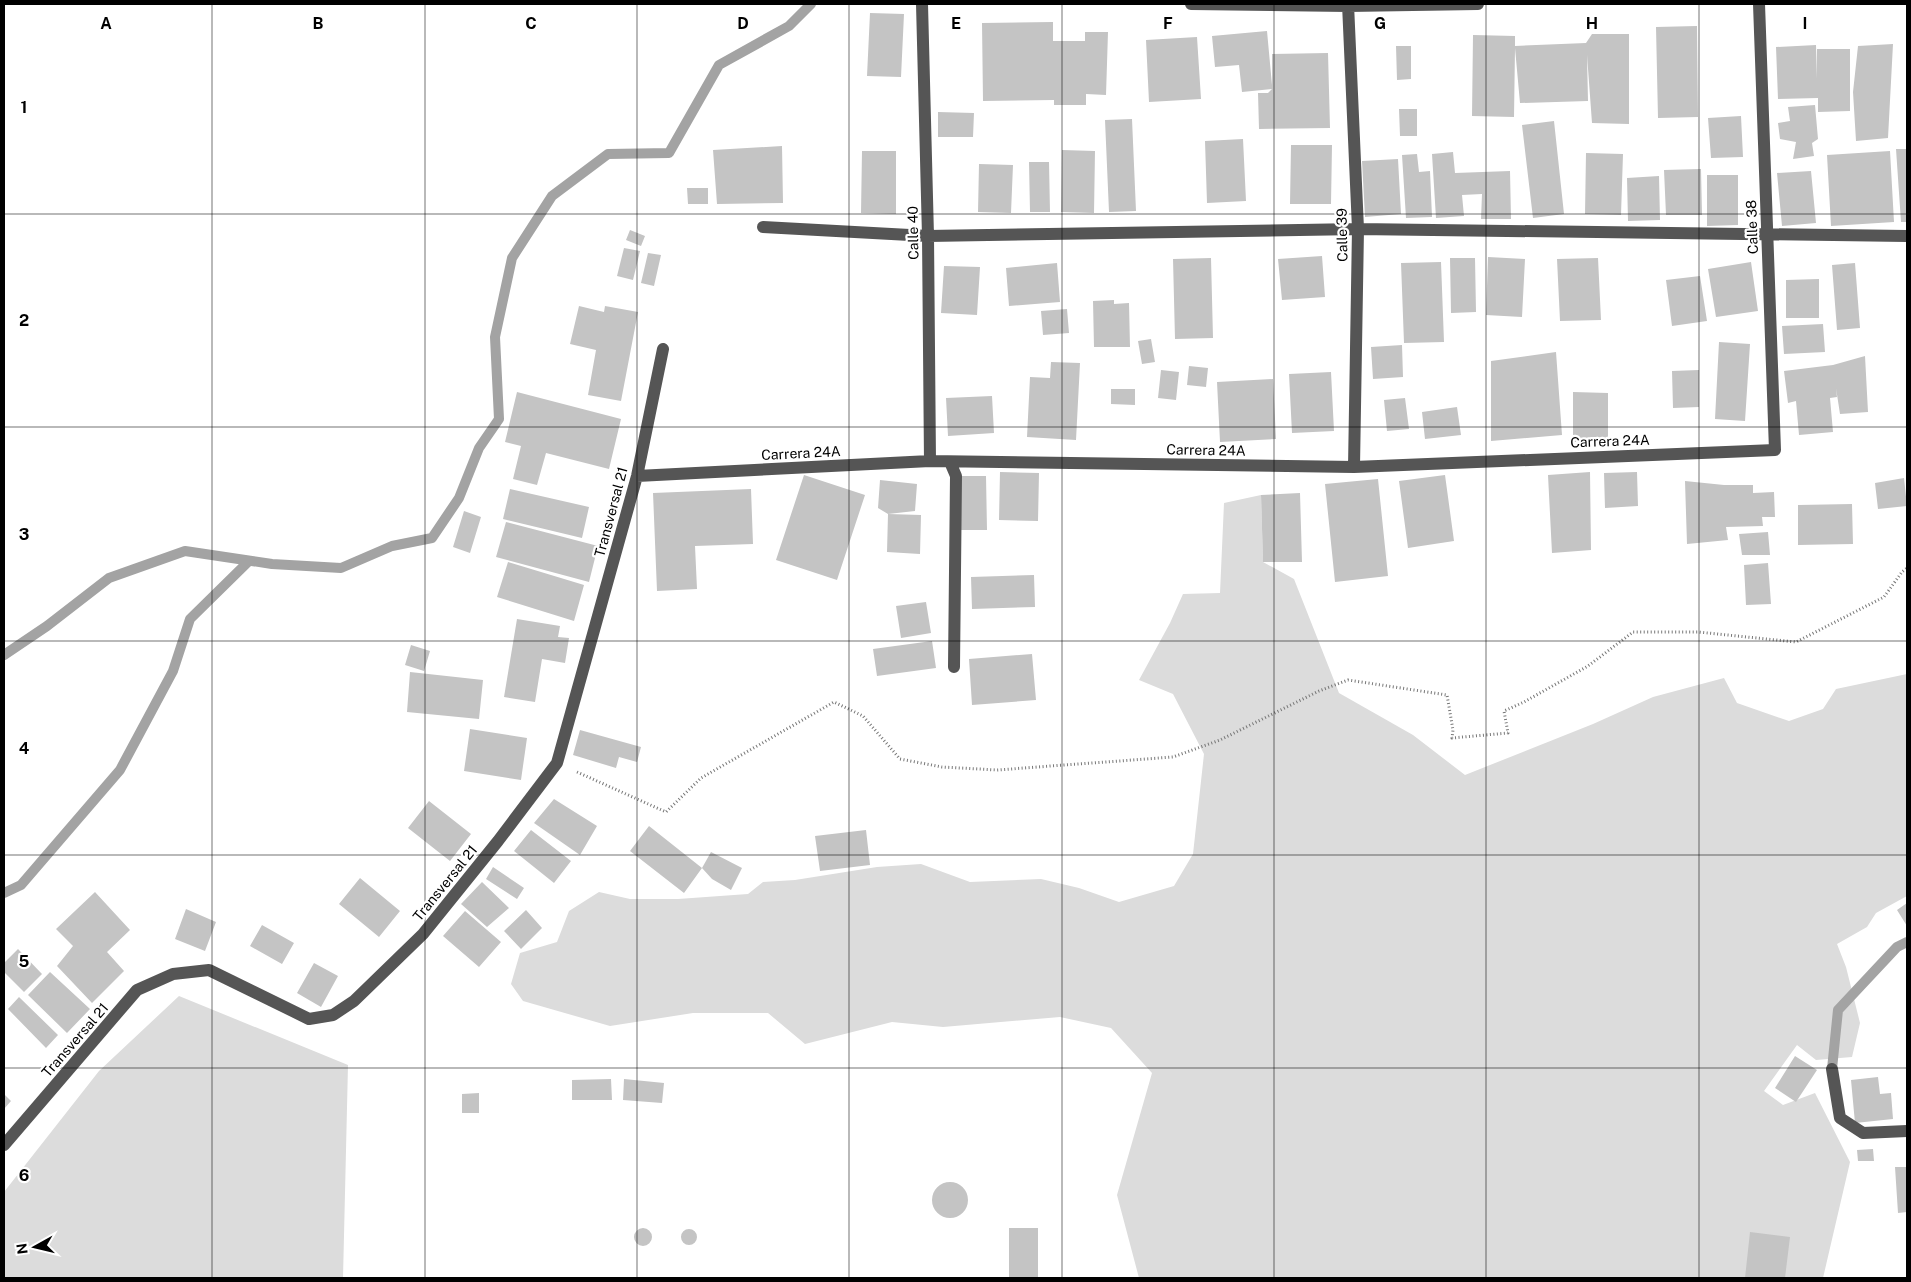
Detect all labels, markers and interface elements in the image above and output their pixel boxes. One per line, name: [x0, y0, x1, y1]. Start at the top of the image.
text: A: [100, 14, 112, 33]
text: B: [313, 14, 324, 33]
text: C: [525, 14, 537, 33]
text: D: [737, 14, 749, 33]
text: E: [951, 14, 961, 33]
text: F: [1163, 14, 1173, 33]
text: G: [1374, 14, 1386, 33]
text: H: [1586, 14, 1598, 33]
text: I: [1803, 14, 1807, 33]
text: 1: [21, 98, 27, 117]
street label: Calle 38: [1743, 200, 1761, 254]
street label: Calle 40: [905, 206, 921, 260]
street label: Calle 39: [1334, 208, 1350, 262]
text: 2: [19, 311, 29, 330]
street label: Carrera 24A: [1570, 432, 1650, 450]
street label: Carrera 24A: [1166, 441, 1246, 459]
street label: Carrera 24A: [761, 443, 841, 463]
street label: Transversal 21: [591, 465, 631, 559]
text: 3: [19, 525, 29, 544]
text: 4: [19, 739, 30, 758]
street label: Transversal 21: [410, 842, 480, 924]
text: 5: [19, 952, 30, 971]
street label: Transversal 21: [39, 1000, 111, 1080]
text: 6: [19, 1166, 29, 1185]
north arrow: [10, 1222, 60, 1272]
text: N: [13, 1242, 31, 1255]

